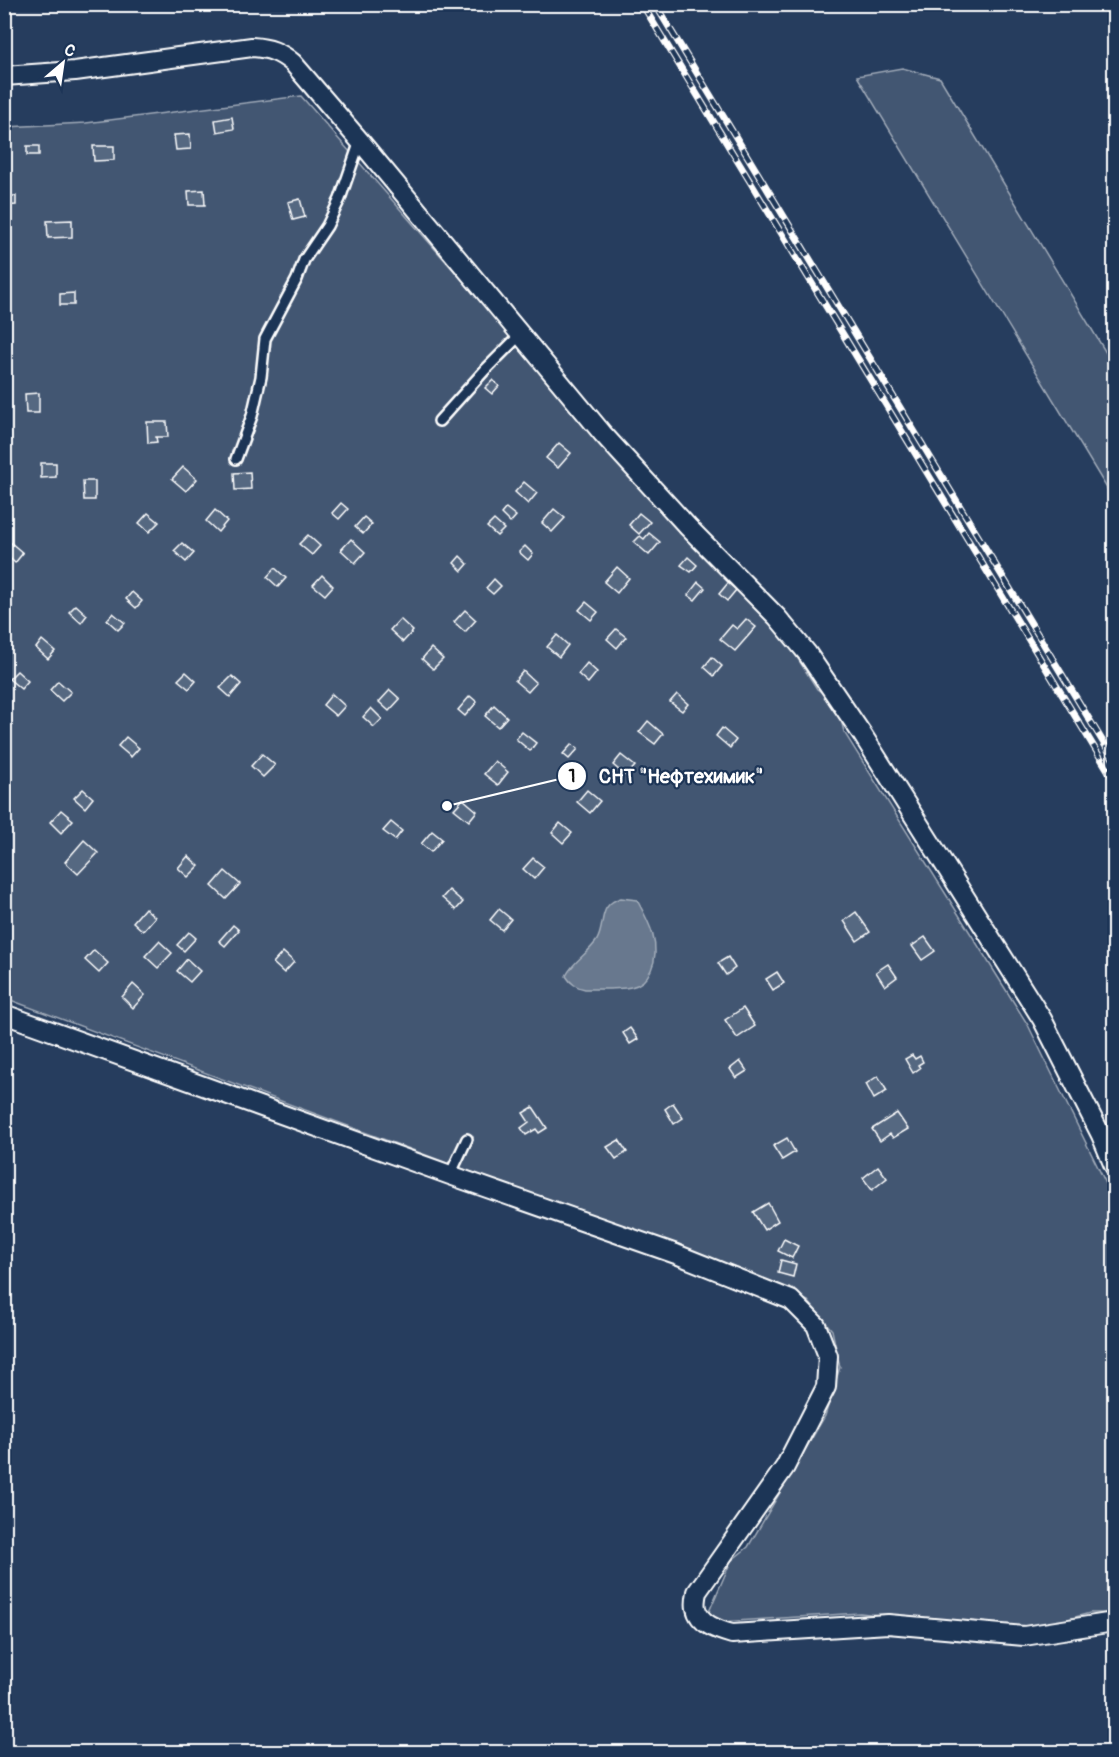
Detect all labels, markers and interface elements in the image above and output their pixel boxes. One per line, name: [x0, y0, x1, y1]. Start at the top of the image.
north arrow: [33, 33, 93, 93]
text: С: [61, 40, 79, 62]
callout: СНТ "Нефтехимик": [557, 757, 775, 795]
text: СНТ "Нефтехимик": [599, 764, 763, 789]
text: 1: [568, 765, 576, 788]

